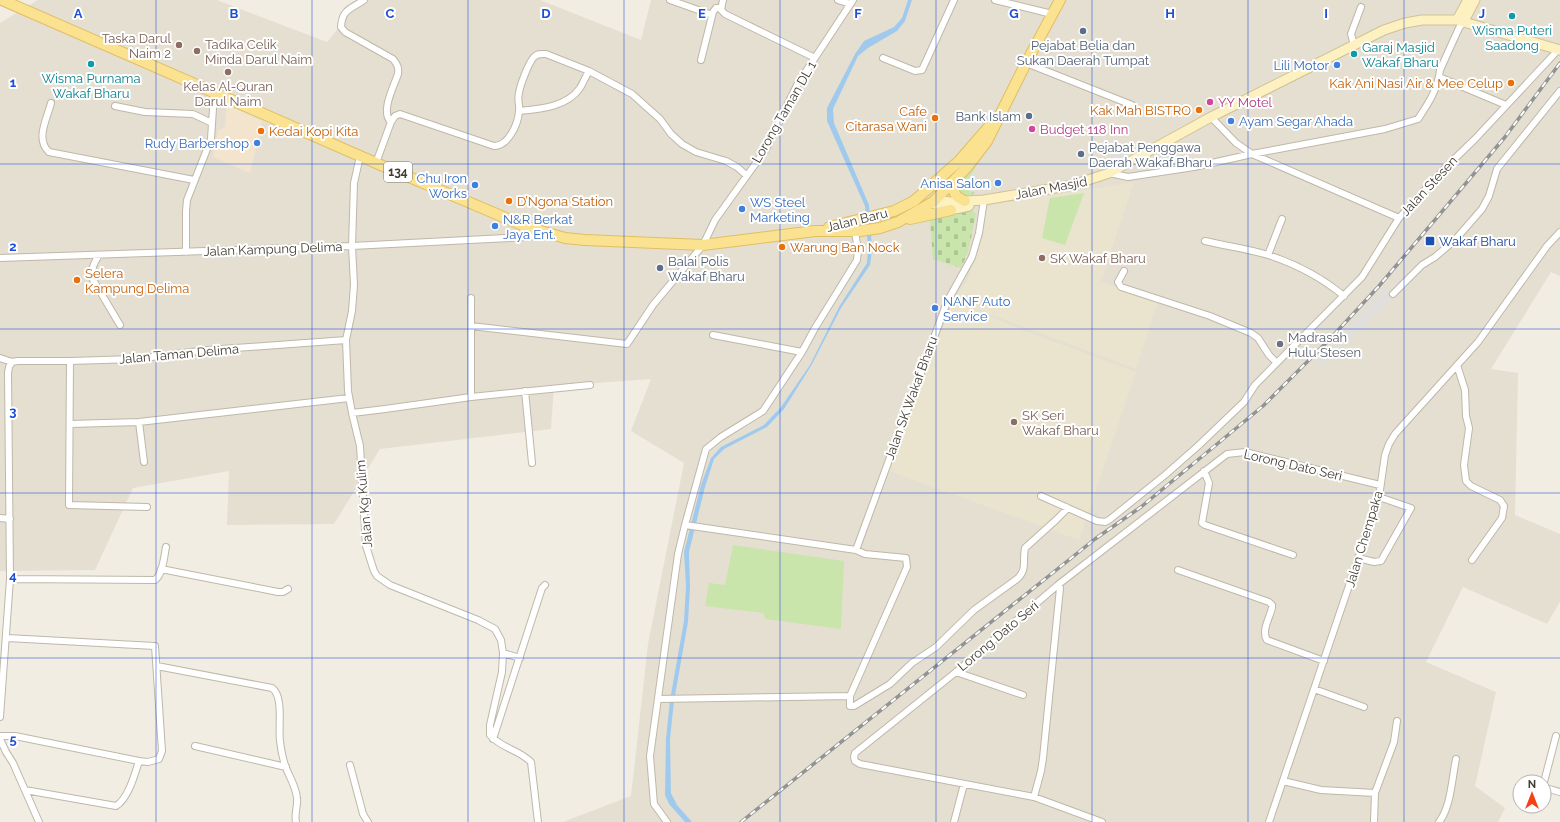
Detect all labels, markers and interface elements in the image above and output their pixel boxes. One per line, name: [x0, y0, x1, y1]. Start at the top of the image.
text: A: [74, 6, 83, 21]
text: B: [230, 6, 239, 21]
text: C: [386, 6, 395, 21]
text: D: [541, 6, 551, 21]
text: E: [698, 6, 706, 21]
text: F: [854, 6, 862, 21]
text: G: [1009, 6, 1019, 21]
text: H: [1165, 6, 1175, 21]
text: I: [1324, 6, 1328, 21]
text: J: [1479, 6, 1485, 21]
marker: Wisma Puteri Saadong: [1507, 11, 1517, 21]
place label: Wisma Puteri Saadong: [1472, 23, 1552, 53]
marker: Pejabat Belia dan Sukan Daerah Tumpat: [1078, 26, 1088, 36]
place label: Taska Darul Naim 2: [102, 31, 171, 61]
place label: Tadika Celik Minda Darul Naim: [205, 37, 312, 67]
place label: Pejabat Belia dan Sukan Daerah Tumpat: [1017, 38, 1150, 68]
marker: Taska Darul Naim 2: [174, 40, 184, 50]
place label: Garaj Masjid Wakaf Bharu: [1362, 40, 1439, 70]
marker: Tadika Celik Minda Darul Naim: [192, 46, 202, 56]
marker: Garaj Masjid Wakaf Bharu: [1349, 49, 1359, 59]
street label: Lorong Taman DL 1: [749, 58, 819, 165]
place label: Lili Motor: [1273, 58, 1329, 73]
marker: Wisma Purnama Wakaf Bharu: [86, 59, 96, 69]
marker: Lili Motor: [1332, 60, 1342, 70]
marker: Kelas Al-Quran Darul Naim: [223, 67, 233, 77]
place label: Wisma Purnama Wakaf Bharu: [41, 71, 141, 101]
text: 1: [10, 75, 17, 90]
place label: Kak Ani Nasi Air & Mee Celup: [1329, 76, 1503, 91]
marker: Kak Ani Nasi Air & Mee Celup: [1506, 78, 1516, 88]
place label: Kelas Al-Quran Darul Naim: [183, 79, 273, 109]
place label: YY Motel: [1218, 95, 1273, 110]
marker: YY Motel: [1205, 97, 1215, 107]
place label: Kak Mah BISTRO: [1090, 103, 1191, 118]
place label: Cafe Citarasa Wani: [846, 104, 927, 134]
marker: Kak Mah BISTRO: [1194, 105, 1204, 115]
place label: Bank Islam: [955, 109, 1021, 124]
marker: Bank Islam: [1024, 111, 1034, 121]
marker: Cafe Citarasa Wani: [930, 113, 940, 123]
place label: Ayam Segar Ahada: [1239, 114, 1353, 129]
marker: Ayam Segar Ahada: [1226, 116, 1236, 126]
place label: Budget 118 Inn: [1040, 122, 1128, 137]
place label: Kedai Kopi Kita: [269, 124, 358, 139]
marker: Budget 118 Inn: [1027, 124, 1037, 134]
marker: Kedai Kopi Kita: [256, 126, 266, 136]
place label: Rudy Barbershop: [145, 136, 249, 151]
marker: Rudy Barbershop: [252, 138, 262, 148]
place label: Pejabat Penggawa Daerah Wakaf Bharu: [1089, 140, 1212, 170]
marker: Pejabat Penggawa Daerah Wakaf Bharu: [1076, 149, 1086, 159]
street label: Jalan Stesen: [1398, 153, 1460, 219]
road number: 134: [384, 162, 412, 182]
place label: Chu Iron Works: [417, 171, 467, 201]
street label: Jalan Masjid: [1014, 174, 1088, 202]
place label: Anisa Salon: [920, 176, 990, 191]
marker: Anisa Salon: [993, 178, 1003, 188]
marker: Chu Iron Works: [470, 180, 480, 190]
place label: D’Ngona Station: [517, 194, 613, 209]
place label: WS Steel Marketing: [750, 195, 810, 225]
marker: D’Ngona Station: [504, 196, 514, 206]
marker: WS Steel Marketing: [737, 204, 747, 214]
street label: Jalan Baru: [825, 205, 889, 235]
place label: N&R Berkat Jaya Ent.: [503, 212, 573, 242]
marker: N&R Berkat Jaya Ent.: [490, 221, 500, 231]
place label: Wakaf Bharu: [1439, 234, 1516, 249]
marker: Wakaf Bharu: [1424, 235, 1436, 247]
text: 2: [9, 239, 17, 254]
street label: Jalan Kampung Delima: [203, 239, 343, 259]
place label: Warung Ban Nock: [790, 240, 900, 255]
marker: Warung Ban Nock: [777, 242, 787, 252]
place label: SK Wakaf Bharu: [1050, 251, 1146, 266]
marker: SK Wakaf Bharu: [1037, 253, 1047, 263]
place label: Balai Polis Wakaf Bharu: [668, 254, 745, 284]
marker: Balai Polis Wakaf Bharu: [655, 263, 665, 273]
place label: Selera Kampung Delima: [85, 266, 189, 296]
marker: Selera Kampung Delima: [72, 275, 82, 285]
place label: NANF Auto Service: [943, 294, 1011, 324]
marker: NANF Auto Service: [930, 303, 940, 313]
place label: Madrasah Hulu Stesen: [1288, 330, 1361, 360]
street label: Jalan SK Wakaf Bharu: [882, 334, 940, 462]
marker: Madrasah Hulu Stesen: [1275, 339, 1285, 349]
street label: Jalan Taman Delima: [118, 341, 240, 367]
text: 3: [9, 404, 17, 419]
place label: SK Seri Wakaf Bharu: [1022, 408, 1099, 438]
marker: SK Seri Wakaf Bharu: [1009, 417, 1019, 427]
street label: Lorong Dato Seri: [1242, 446, 1344, 484]
street label: Jalan Kg Kulim: [353, 459, 375, 549]
street label: Jalan Chempaka: [1342, 489, 1386, 589]
text: 4: [9, 568, 17, 583]
street label: Lorong Dato Seri: [955, 598, 1041, 674]
text: 5: [9, 732, 17, 747]
north arrow: [1512, 774, 1552, 814]
text: N: [1528, 778, 1536, 791]

